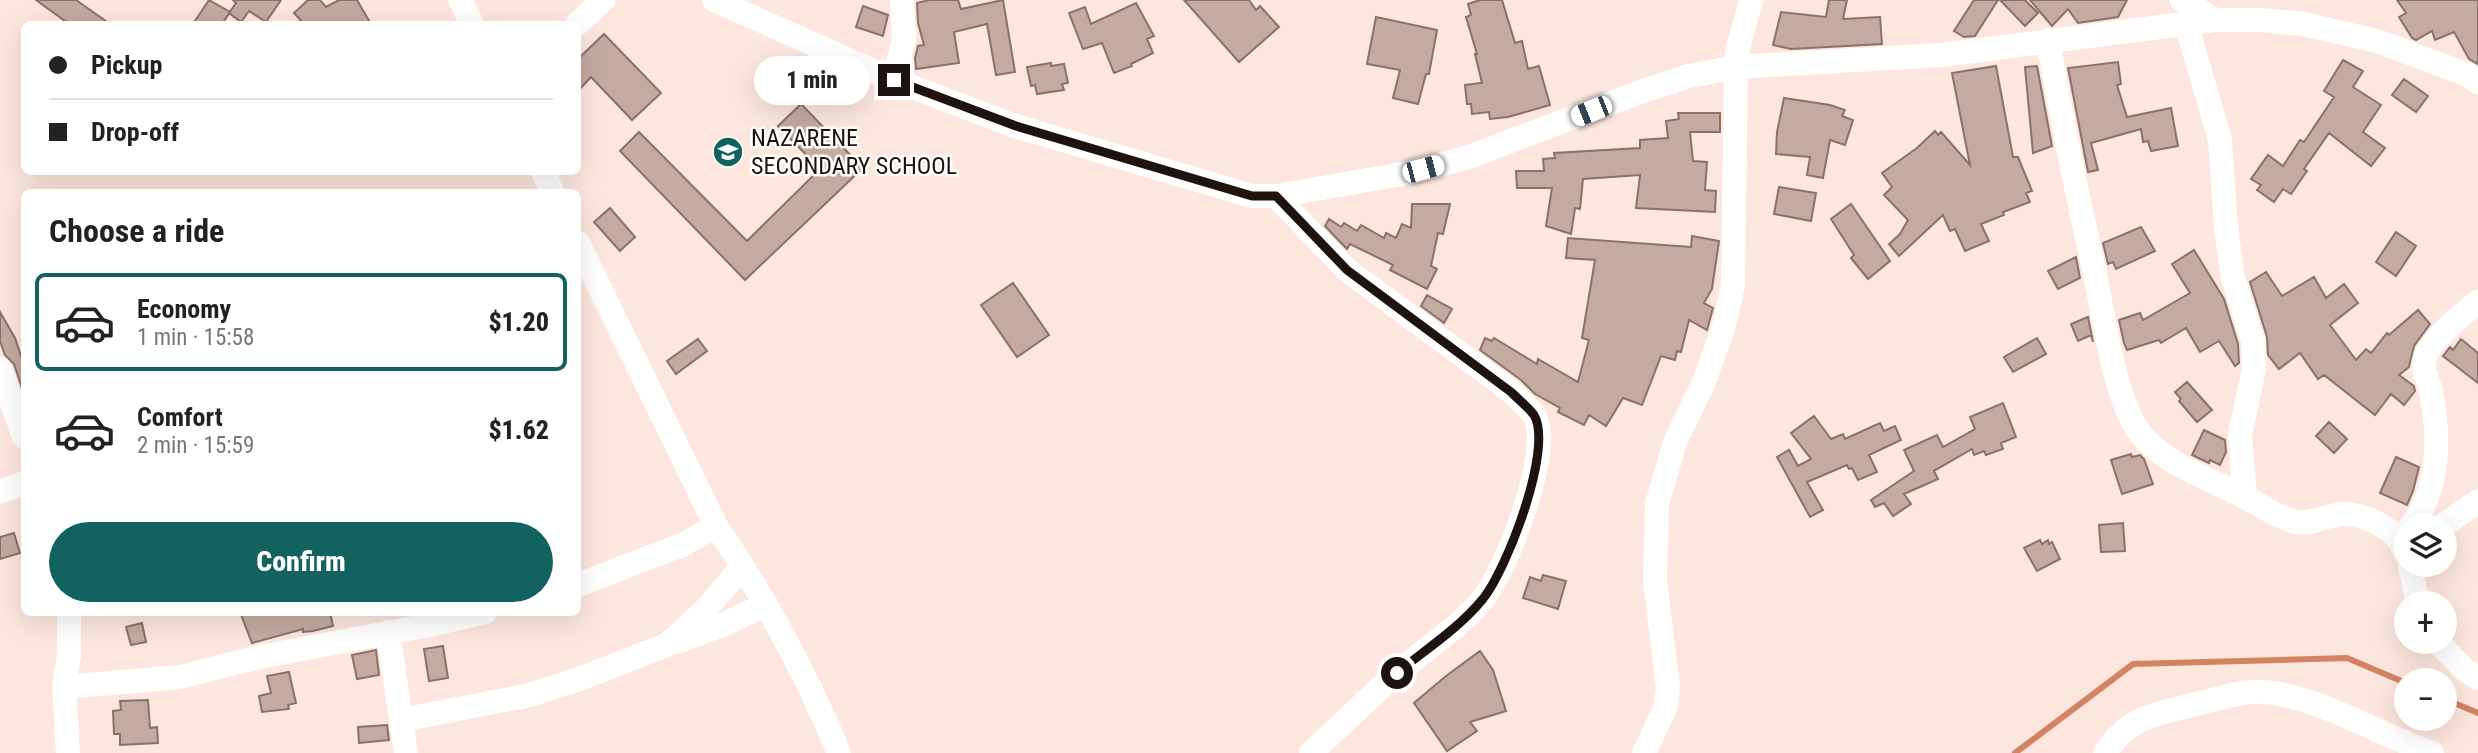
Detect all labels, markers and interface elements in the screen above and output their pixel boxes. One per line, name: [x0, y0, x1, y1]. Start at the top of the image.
text: Pickup: [91, 50, 162, 80]
callout: 1 min: [754, 56, 870, 104]
route end: [878, 64, 910, 96]
text: 1 min: [786, 67, 838, 94]
car: [1568, 93, 1615, 129]
text: Drop-off: [91, 117, 179, 147]
place label: NAZARENE SECONDARY SCHOOL: [751, 124, 957, 180]
school or university icon: NAZARENE SECONDARY SCHOOL: [711, 135, 745, 169]
car: [1400, 153, 1447, 185]
text: Choose a ride: [49, 212, 224, 250]
icon: car: [53, 291, 116, 354]
text: Economy: [137, 294, 231, 324]
text: $1.20: [488, 307, 549, 337]
text: 1 min · 15:58: [137, 324, 254, 351]
icon: car: [53, 399, 116, 462]
text: Comfort: [137, 402, 223, 432]
text: $1.62: [488, 415, 549, 445]
text: 2 min · 15:59: [137, 432, 254, 459]
map controls: [2394, 514, 2457, 731]
button: layers: [2394, 514, 2457, 577]
button: Confirm: [49, 522, 553, 602]
button: +: [2394, 591, 2457, 654]
route start: [1381, 657, 1413, 689]
button: −: [2394, 668, 2457, 731]

